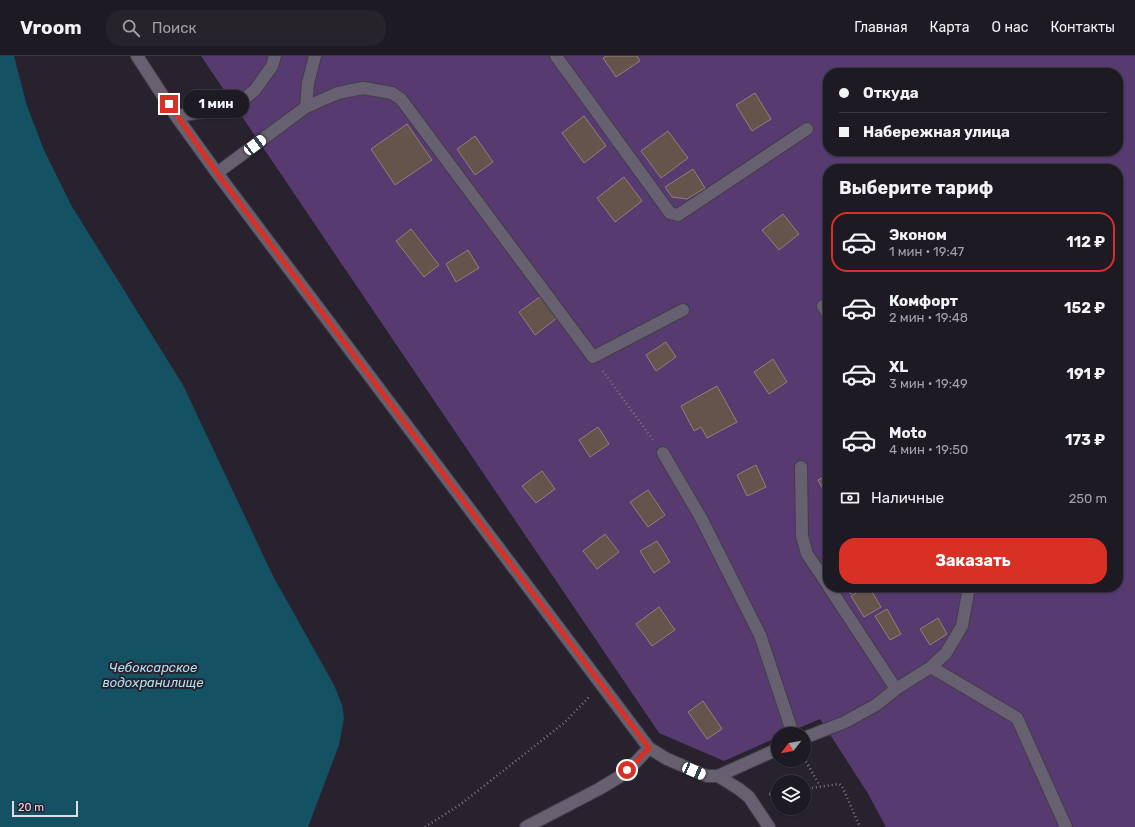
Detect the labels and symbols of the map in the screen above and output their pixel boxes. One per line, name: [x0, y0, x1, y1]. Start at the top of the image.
callout: 1 мин: [183, 90, 249, 118]
route end: [160, 95, 178, 113]
car: [242, 133, 268, 157]
water label: Чебоксарское водохранилище: [102, 660, 204, 690]
north arrow: [771, 727, 811, 767]
route start: [618, 761, 636, 779]
car: [681, 761, 707, 781]
scale bar: [12, 799, 78, 818]

